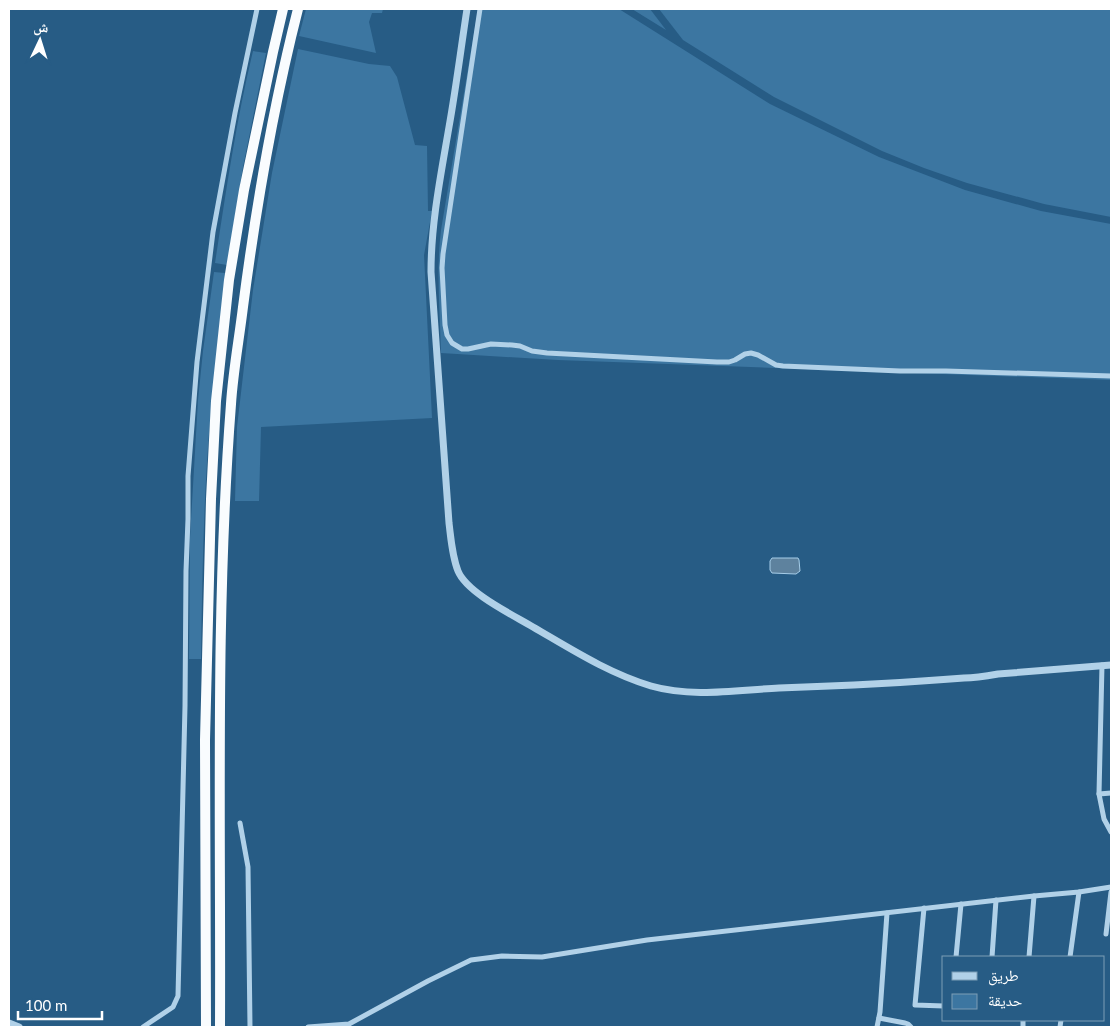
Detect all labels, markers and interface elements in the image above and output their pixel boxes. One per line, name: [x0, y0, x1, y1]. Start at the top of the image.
north arrow: [15, 15, 65, 65]
text: ش: [33, 18, 49, 37]
legend: [942, 956, 1105, 1021]
text: طريق: [988, 966, 1019, 986]
scale bar: [18, 988, 101, 1020]
text: حديقة: [988, 991, 1023, 1009]
text: 100 m: [25, 996, 67, 1014]

